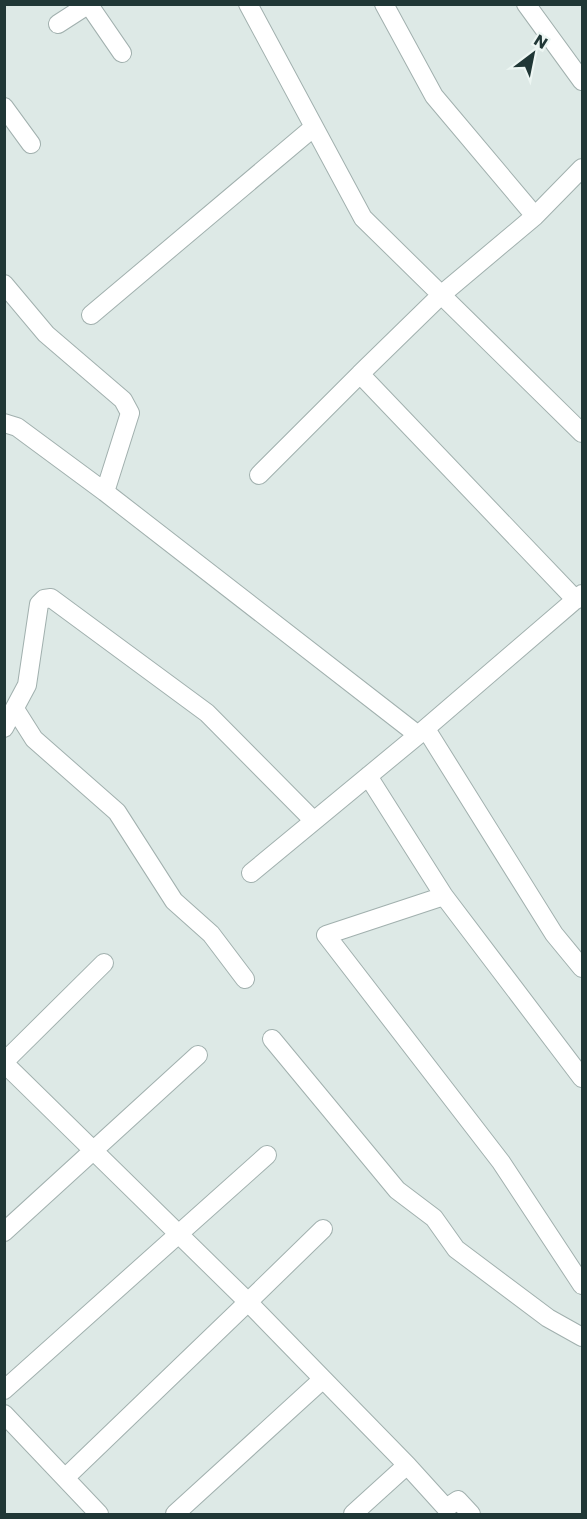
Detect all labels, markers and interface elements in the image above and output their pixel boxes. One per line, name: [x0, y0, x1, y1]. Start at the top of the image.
north arrow: [503, 24, 563, 84]
text: N: [529, 29, 552, 55]

